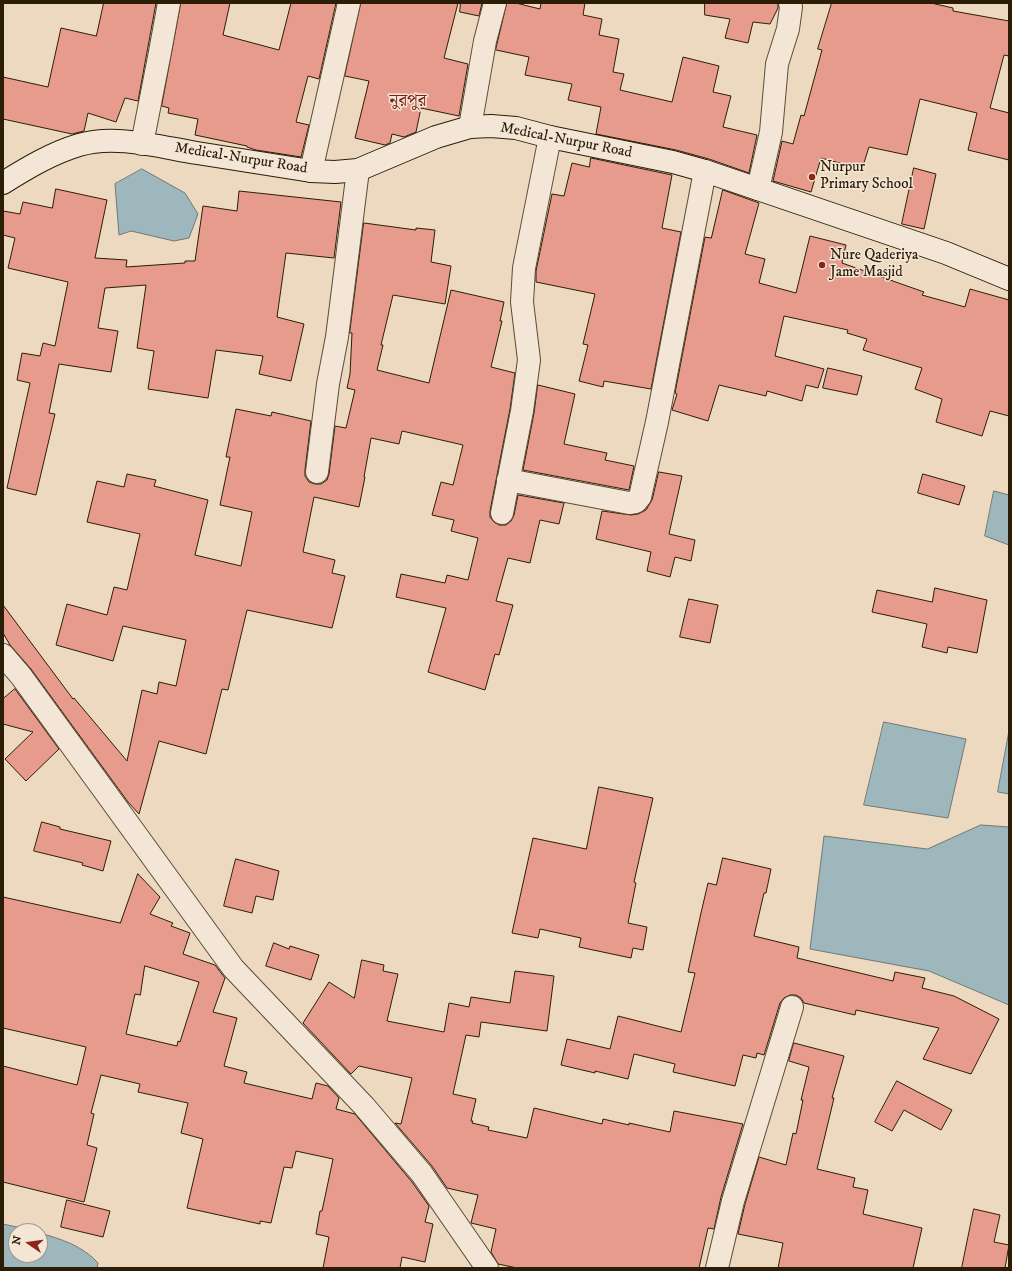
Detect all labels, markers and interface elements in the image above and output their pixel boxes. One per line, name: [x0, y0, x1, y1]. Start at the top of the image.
district label: নুরপুর: [389, 92, 427, 112]
street label: Medical-Nurpur Road: [499, 119, 633, 163]
street label: Medical-Nurpur Road: [173, 140, 309, 178]
place label: Nurpur Primary School: [820, 159, 913, 194]
marker: Nurpur Primary School: [807, 172, 817, 182]
place label: Nure Qaderiya Jame Masjid: [830, 247, 918, 282]
marker: Nure Qaderiya Jame Masjid: [817, 260, 827, 270]
north arrow: [8, 1223, 48, 1263]
text: N: [9, 1235, 25, 1247]

